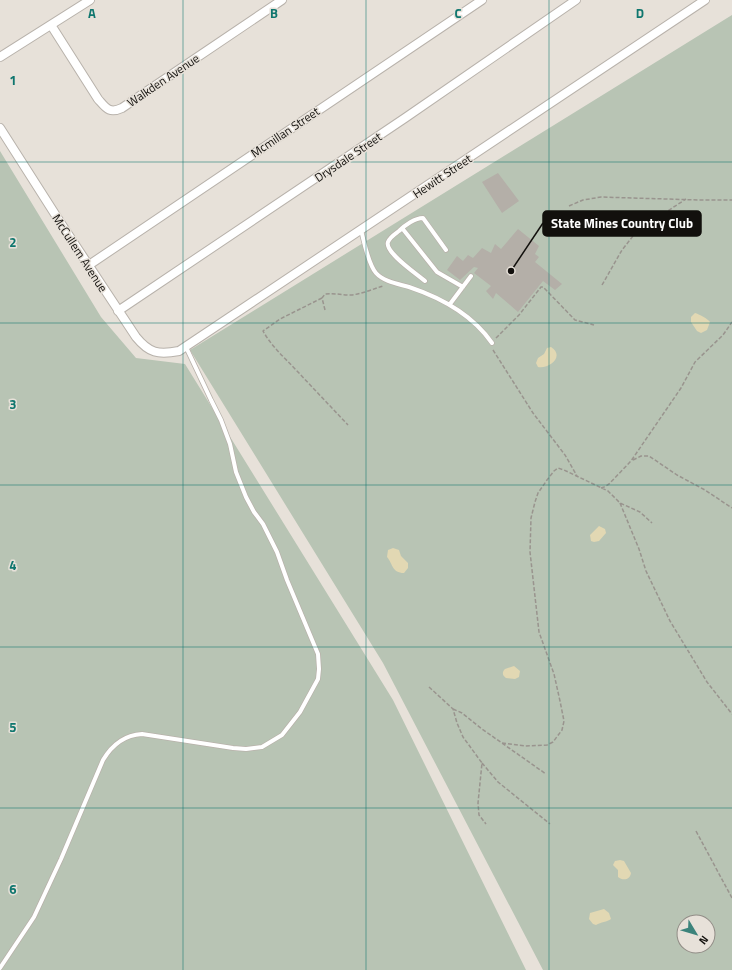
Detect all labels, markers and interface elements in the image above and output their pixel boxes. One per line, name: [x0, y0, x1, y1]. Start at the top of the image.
text: A: [88, 3, 96, 23]
text: B: [270, 3, 278, 23]
text: C: [454, 3, 462, 23]
text: D: [636, 3, 644, 23]
street label: Walkden Avenue: [123, 49, 203, 111]
text: 1: [9, 70, 17, 90]
street label: Mcmillan Street: [247, 101, 324, 162]
street label: Drysdale Street: [310, 127, 386, 187]
street label: Hewitt Street: [409, 149, 476, 203]
street label: McCullem Avenue: [48, 210, 112, 296]
callout: State Mines Country Club: [543, 211, 701, 236]
text: State Mines Country Club: [551, 213, 693, 233]
text: 2: [9, 232, 17, 252]
text: 3: [9, 394, 17, 414]
text: 4: [9, 555, 17, 575]
text: 5: [9, 717, 17, 737]
text: 6: [9, 879, 17, 899]
north arrow: [676, 914, 716, 954]
text: N: [695, 932, 713, 948]

